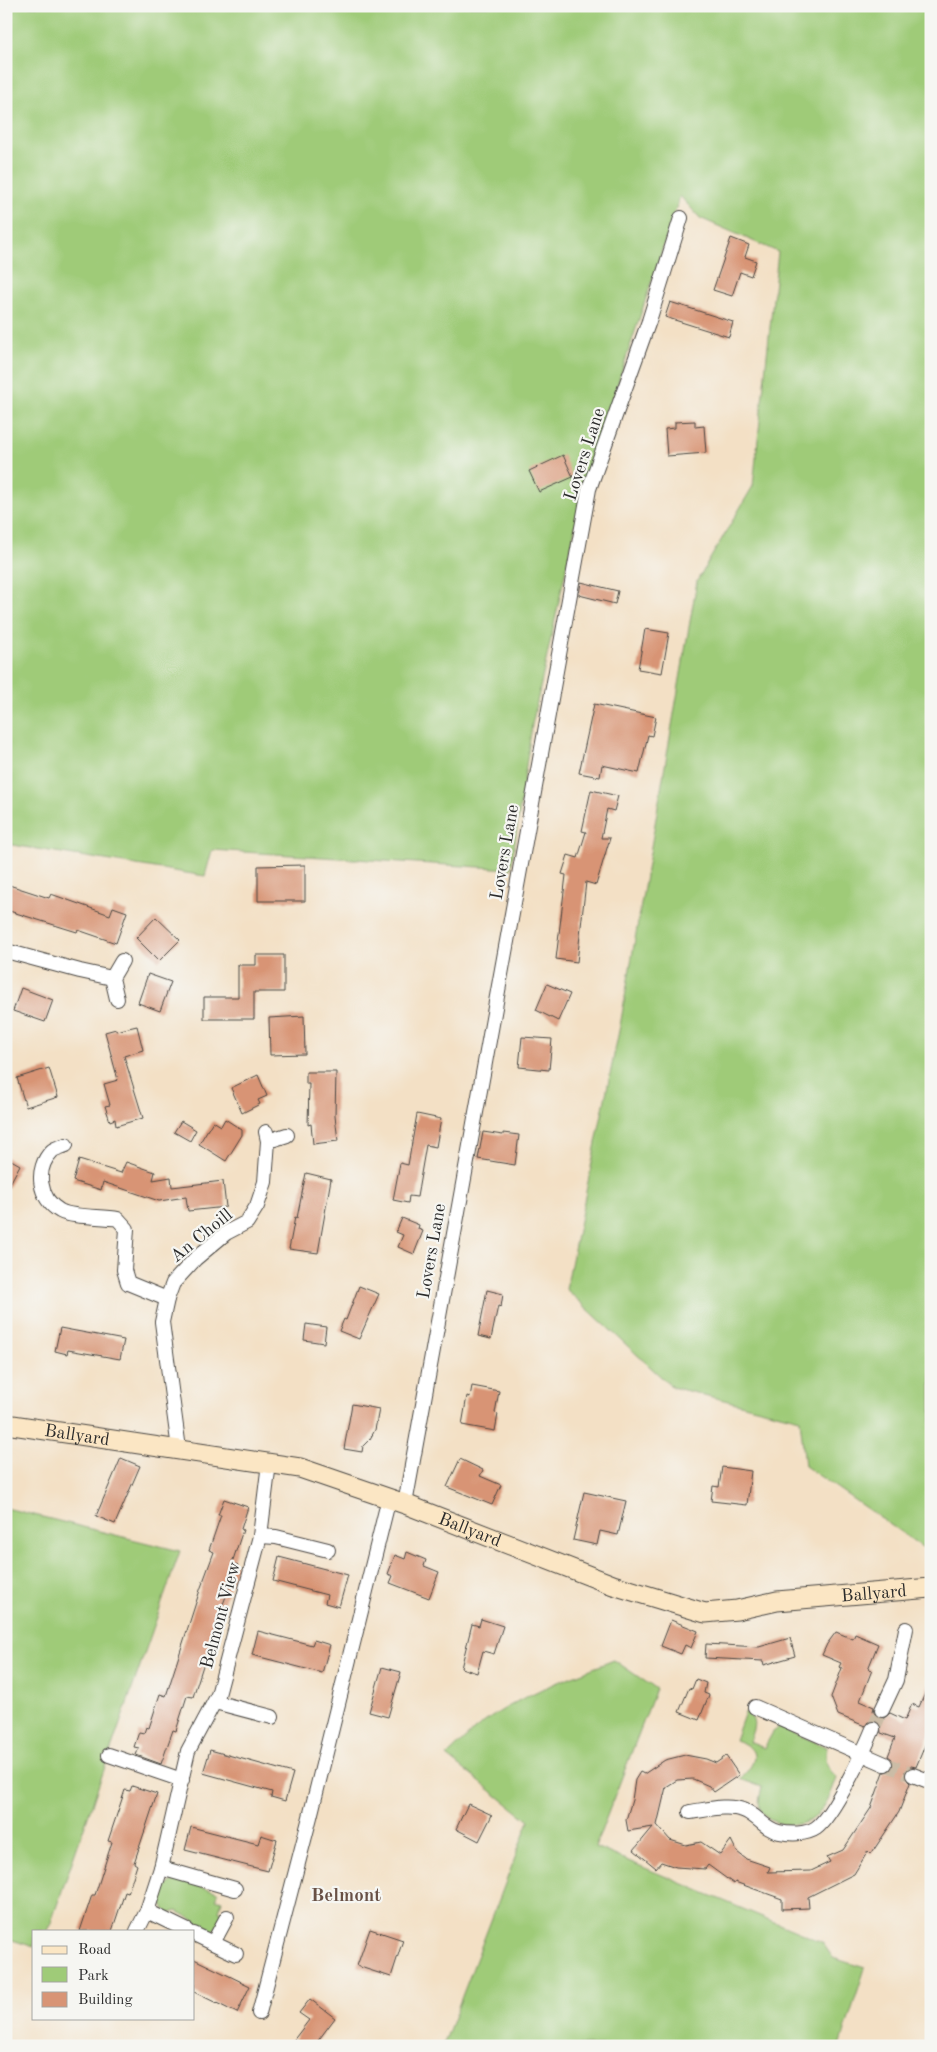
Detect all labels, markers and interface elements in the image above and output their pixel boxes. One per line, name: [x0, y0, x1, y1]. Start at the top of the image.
street label: Lovers Lane: [562, 406, 608, 503]
street label: Lovers Lane: [488, 803, 522, 901]
street label: Lovers Lane: [415, 1202, 449, 1300]
street label: An Choill: [167, 1205, 236, 1266]
street label: Ballyard: [43, 1422, 111, 1449]
street label: Ballyard: [436, 1510, 504, 1551]
street label: Belmont View: [198, 1560, 244, 1671]
street label: Ballyard: [840, 1582, 907, 1606]
district label: Belmont: [311, 1887, 381, 1906]
legend: [32, 1930, 195, 2020]
text: Road: [78, 1943, 112, 1958]
text: Park: [78, 1969, 109, 1984]
text: Building: [78, 1993, 133, 2008]

